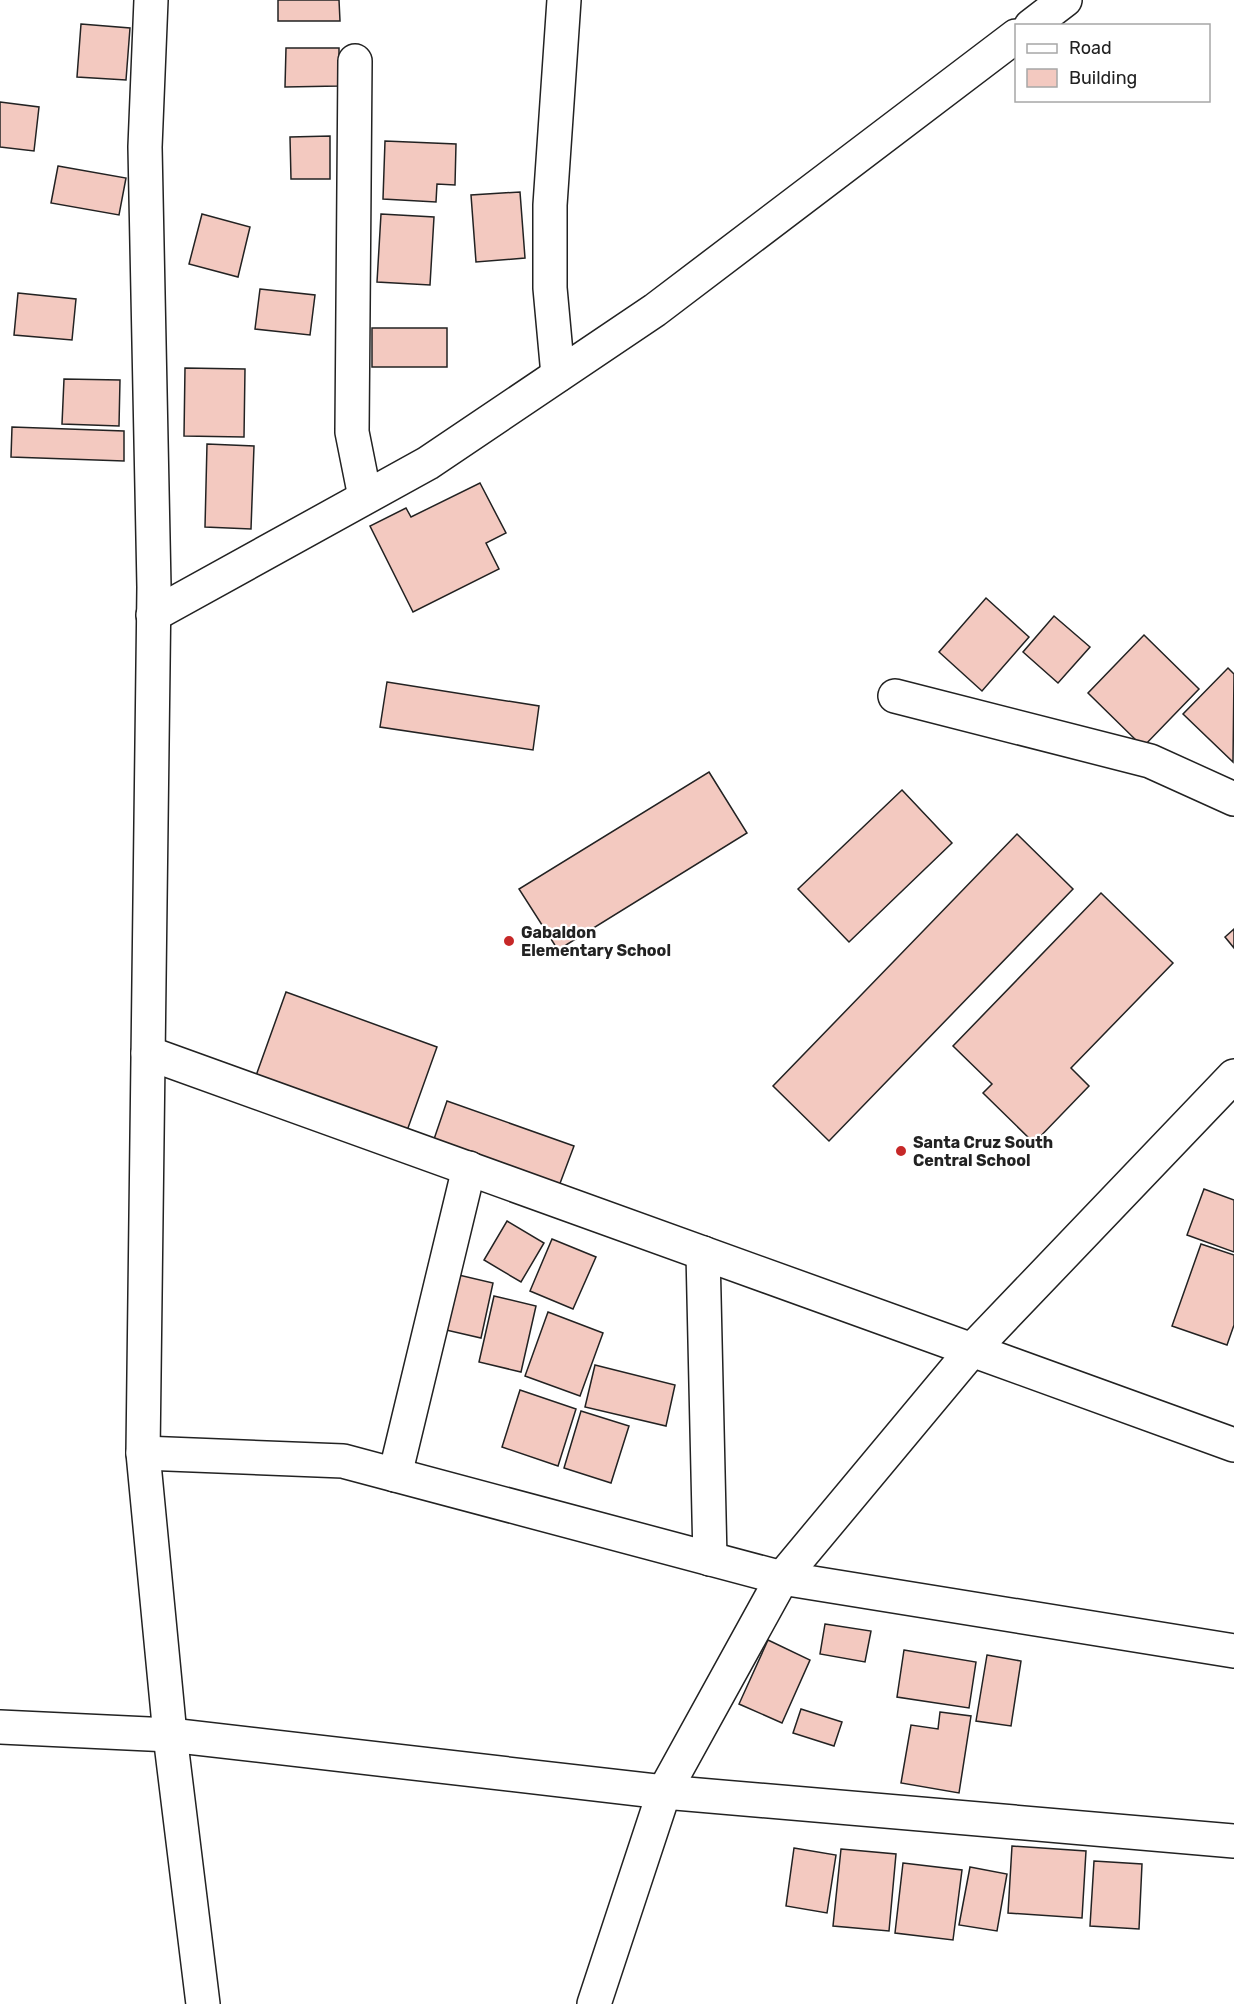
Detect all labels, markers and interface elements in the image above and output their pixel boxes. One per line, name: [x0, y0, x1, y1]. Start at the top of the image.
legend: [1015, 24, 1210, 102]
text: Road: [1069, 37, 1112, 59]
text: Building: [1069, 67, 1137, 89]
place label: Gabaldon Elementary School: [521, 923, 671, 960]
marker: Gabaldon Elementary School: [502, 934, 516, 948]
place label: Santa Cruz South Central School: [913, 1133, 1053, 1170]
marker: Santa Cruz South Central School: [894, 1144, 908, 1158]

